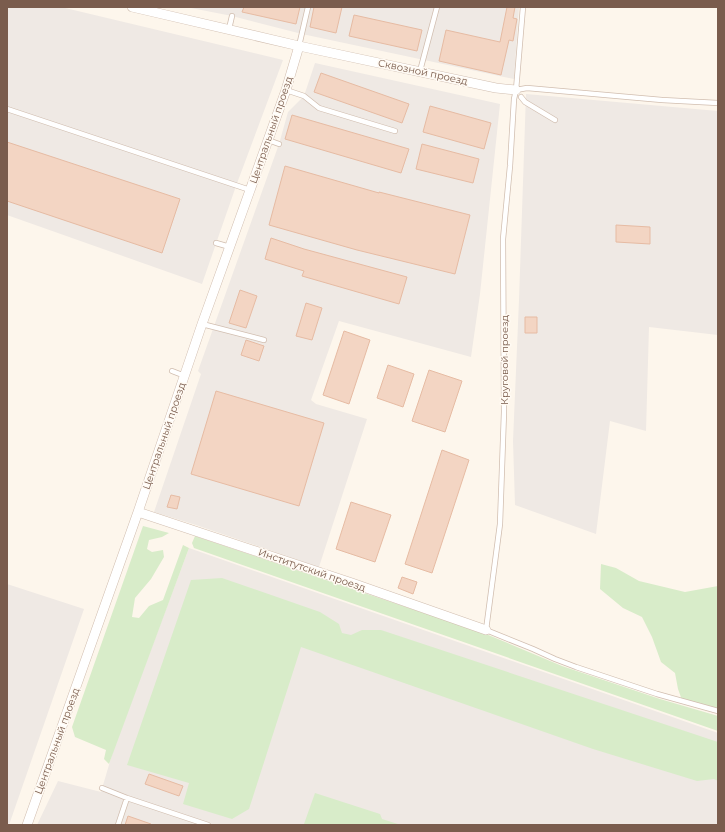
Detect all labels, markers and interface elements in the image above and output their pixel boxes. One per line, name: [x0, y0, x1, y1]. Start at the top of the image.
street label: Сквозной проезд: [377, 56, 470, 88]
street label: Центральный проезд: [247, 74, 296, 185]
street label: Круговой проезд: [498, 315, 511, 405]
street label: Центральный проезд: [140, 380, 189, 491]
street label: Институтский проезд: [257, 546, 368, 595]
street label: Центральный проезд: [32, 685, 83, 796]

